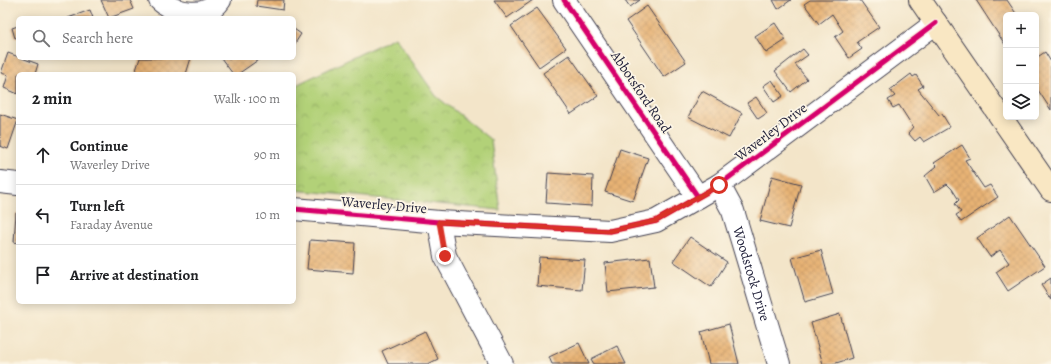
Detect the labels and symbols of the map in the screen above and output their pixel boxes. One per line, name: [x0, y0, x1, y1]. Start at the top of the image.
street label: Abbotsford Road: [606, 46, 676, 137]
street label: Waverley Drive: [730, 99, 811, 166]
route start: [710, 176, 728, 194]
street label: Waverley Drive: [339, 192, 428, 218]
street label: Woodstock Drive: [728, 223, 775, 323]
route end: [436, 247, 454, 265]

